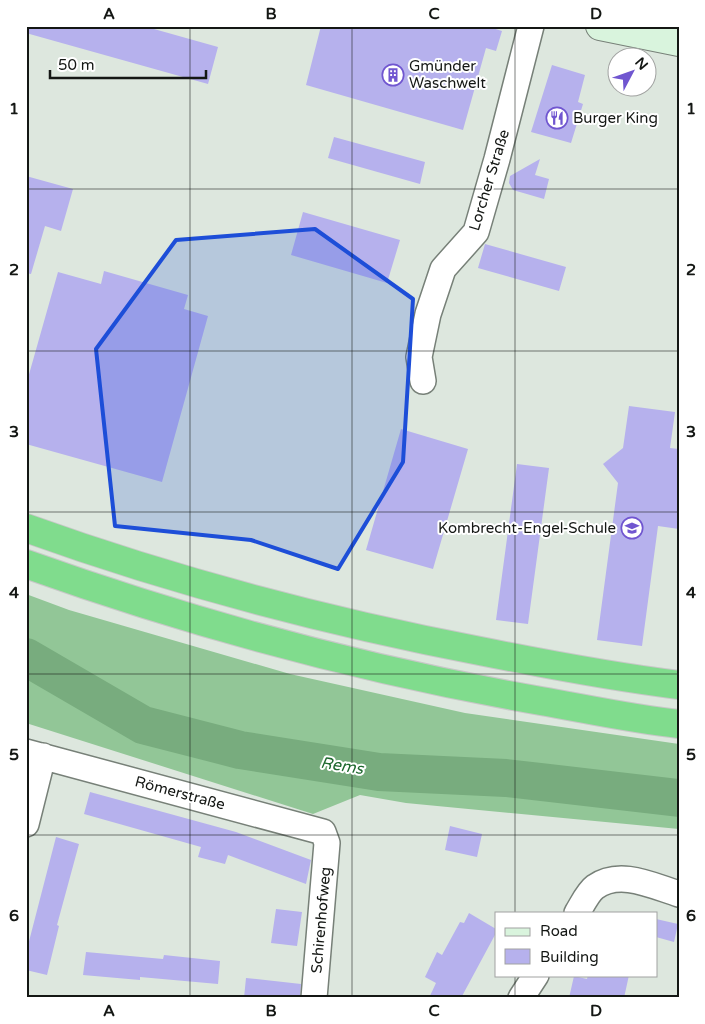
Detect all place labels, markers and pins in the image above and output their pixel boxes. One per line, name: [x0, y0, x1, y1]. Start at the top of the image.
place label: Gmünder Waschwelt: [409, 57, 486, 92]
building icon: Gmünder Waschwelt: [381, 63, 405, 87]
restaurant icon: Burger King: [545, 106, 569, 130]
place label: Burger King: [573, 109, 658, 127]
school or university icon: Kombrecht-Engel-Schule: [620, 516, 644, 540]
place label: Kombrecht-Engel-Schule: [438, 519, 616, 537]

